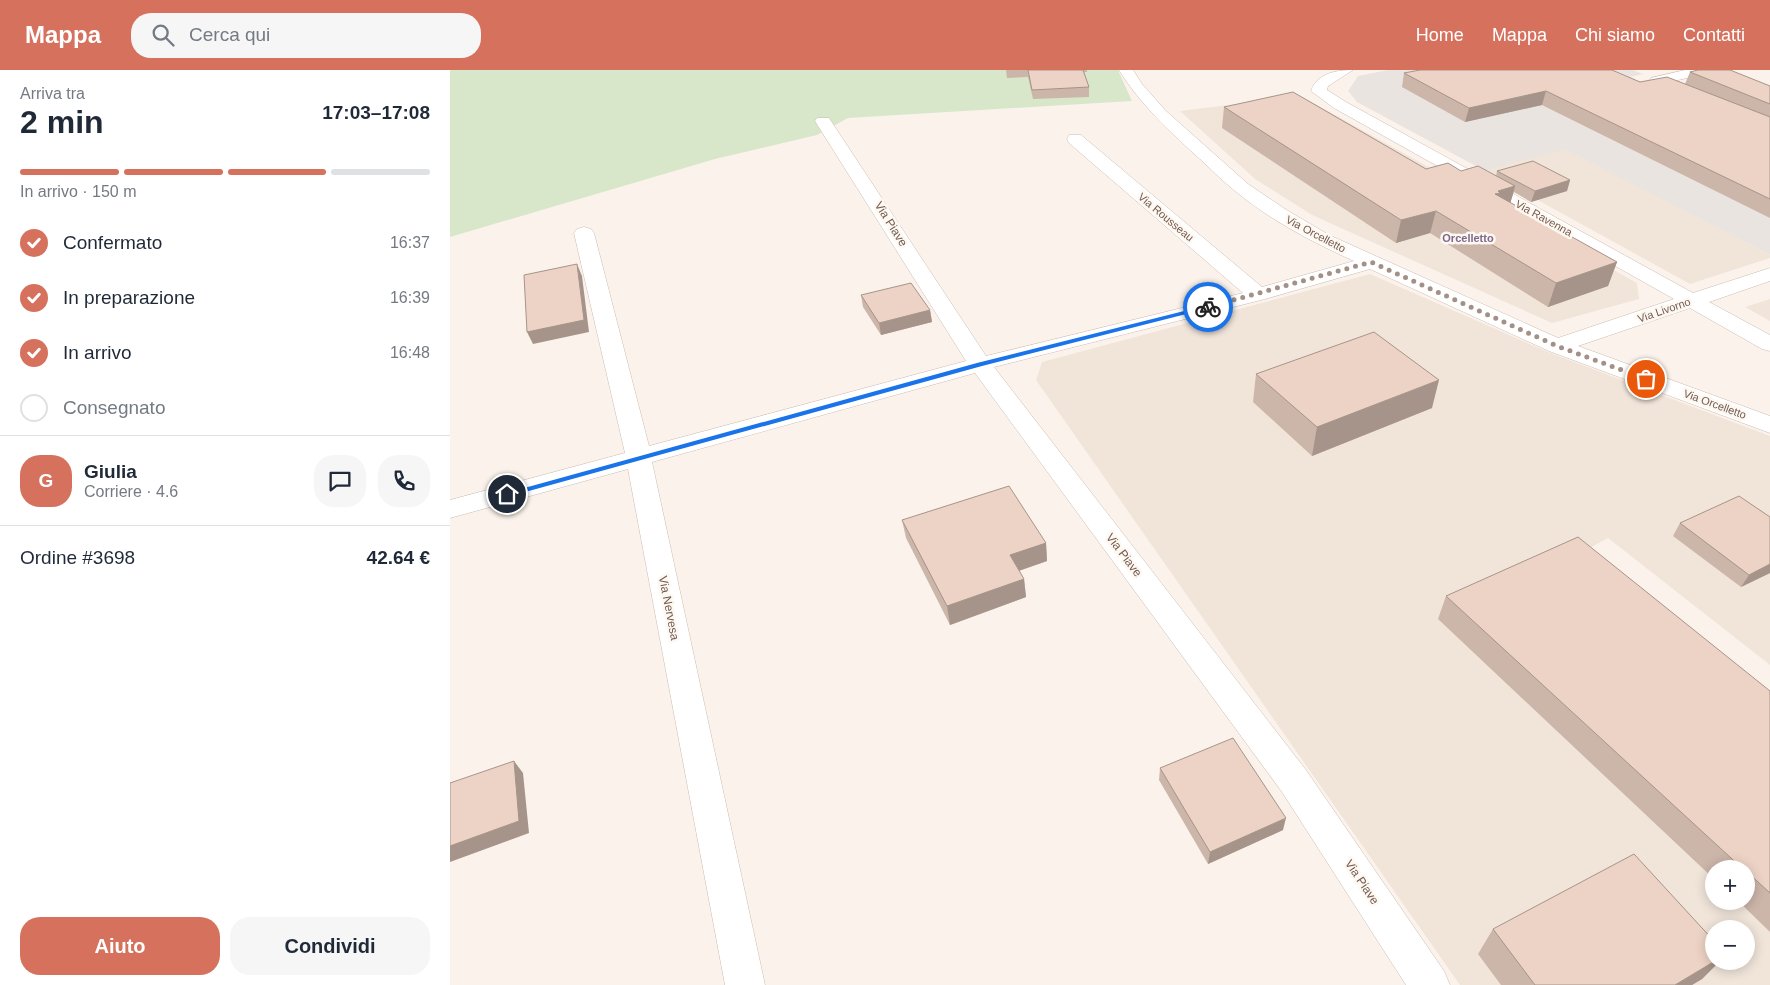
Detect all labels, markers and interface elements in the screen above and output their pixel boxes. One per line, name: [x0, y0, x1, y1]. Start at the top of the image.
search box: [131, 13, 481, 58]
text: Mappa: [25, 21, 101, 48]
icon: search: [149, 21, 177, 49]
text: Cerca qui: [189, 24, 270, 45]
text: Home: [1416, 25, 1464, 45]
text: Mappa: [1492, 25, 1547, 45]
text: Chi siamo: [1575, 25, 1655, 45]
text: Contatti: [1683, 25, 1745, 45]
text: Arriva tra: [20, 85, 85, 102]
text: 17:03–17:08: [322, 102, 430, 123]
text: 2 min: [20, 104, 104, 140]
text: In arrivo · 150 m: [20, 183, 136, 200]
street label: Via Rousseau: [1136, 190, 1196, 244]
street label: Via Ravenna: [1514, 198, 1575, 239]
street label: Via Piave: [872, 199, 910, 249]
street label: Via Orcelletto: [1284, 213, 1348, 255]
icon: check: [20, 229, 48, 257]
text: Confermato: [63, 232, 162, 253]
district label: Orcelletto: [1442, 232, 1494, 244]
text: 16:37: [390, 234, 430, 251]
courier: [1183, 282, 1233, 332]
icon: check: [20, 284, 48, 312]
text: In preparazione: [63, 287, 195, 308]
text: 16:39: [390, 289, 430, 306]
icon: bike: [1194, 293, 1222, 321]
street label: Via Livorno: [1636, 295, 1692, 325]
icon: check: [20, 339, 48, 367]
text: In arrivo: [63, 342, 132, 363]
text: 16:48: [390, 344, 430, 361]
pin: [1625, 358, 1667, 400]
icon: bag: [1632, 365, 1660, 393]
street label: Via Orcelletto: [1682, 387, 1748, 421]
text: Consegnato: [63, 397, 165, 418]
button: chat: [314, 455, 366, 507]
button: phone: [378, 455, 430, 507]
text: Giulia: [84, 461, 137, 482]
text: G: [39, 470, 53, 491]
pin: [486, 473, 528, 515]
icon: home: [493, 480, 521, 508]
text: Corriere · 4.6: [84, 483, 178, 500]
street label: Via Piave: [1103, 531, 1145, 580]
text: Ordine #3698: [20, 547, 135, 568]
text: 42.64 €: [367, 547, 430, 568]
street label: Via Nervesa: [656, 575, 682, 642]
street label: Via Piave: [1342, 857, 1382, 907]
map controls: [1705, 860, 1755, 970]
button: +: [1705, 860, 1755, 910]
button: Aiuto: [20, 917, 220, 975]
button: Condividi: [230, 917, 430, 975]
button: −: [1705, 920, 1755, 970]

